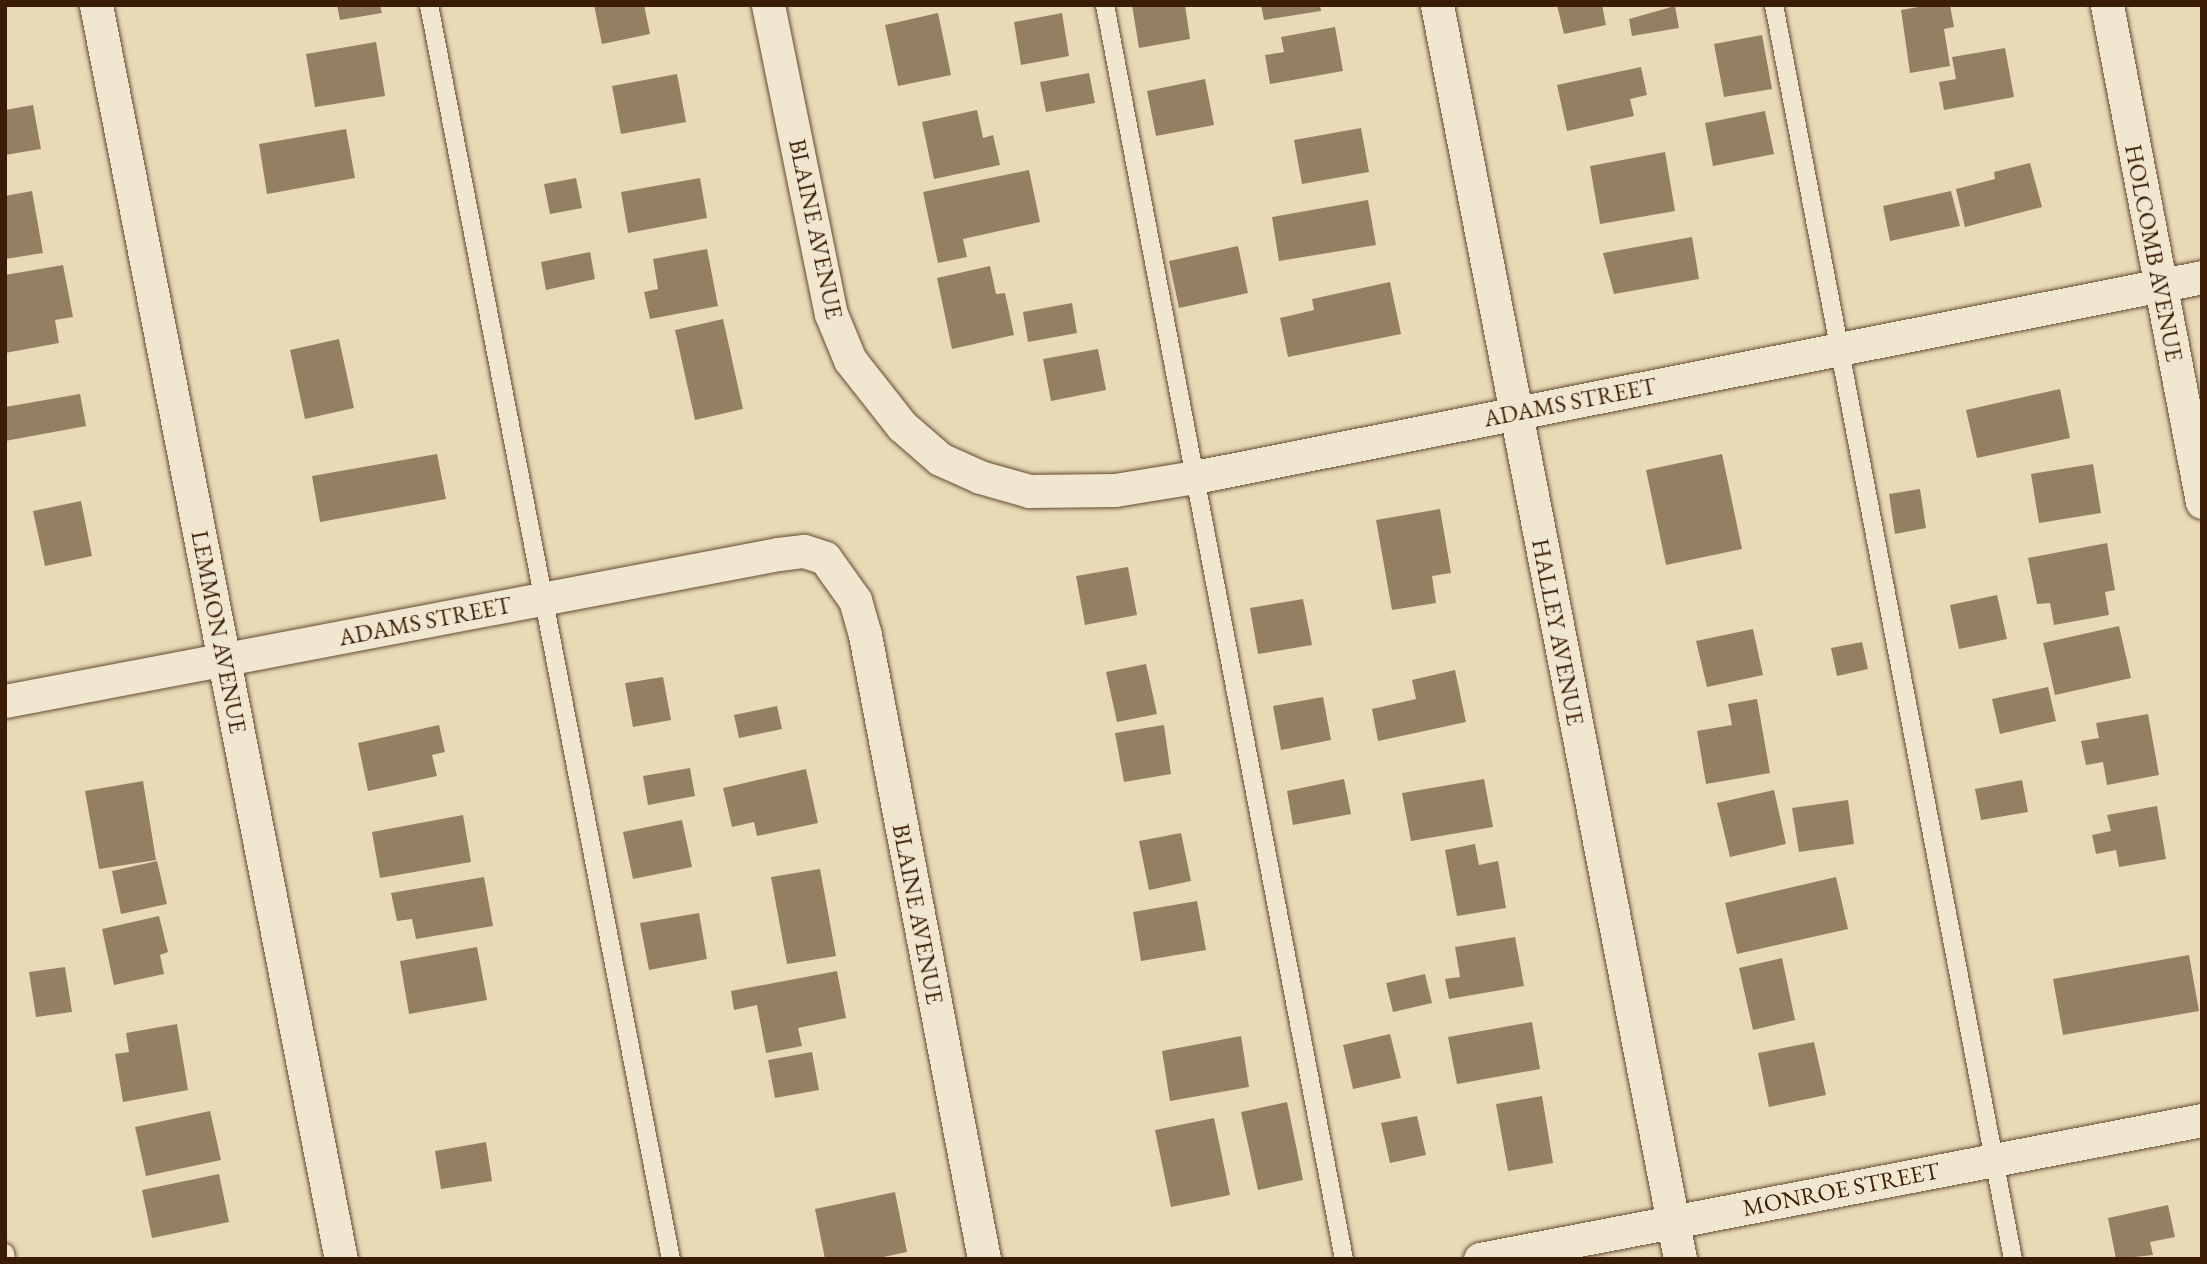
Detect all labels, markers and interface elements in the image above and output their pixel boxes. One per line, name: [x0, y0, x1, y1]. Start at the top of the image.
street label: BLAINE AVENUE: [783, 136, 849, 322]
street label: HOLCOMB AVENUE: [2119, 142, 2189, 364]
street label: ADAMS STREET: [1481, 371, 1659, 433]
street label: LEMMON AVENUE: [185, 528, 253, 736]
street label: HALLEY AVENUE: [1526, 536, 1590, 728]
street label: ADAMS STREET: [336, 590, 514, 652]
street label: BLAINE AVENUE: [886, 821, 950, 1007]
street label: MONROE STREET: [1740, 1156, 1942, 1222]

